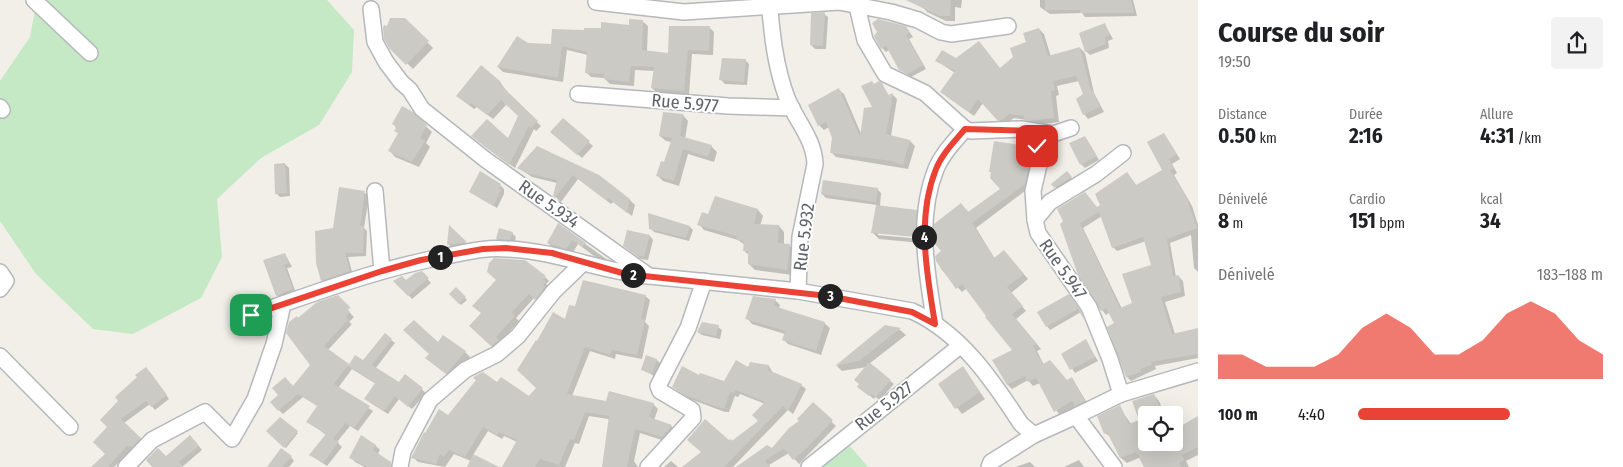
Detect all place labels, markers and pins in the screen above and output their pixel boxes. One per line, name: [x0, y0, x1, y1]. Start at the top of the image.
pin: [1016, 125, 1058, 167]
pin: 4: [912, 224, 936, 250]
pin: 1: [428, 244, 452, 270]
pin: 2: [620, 262, 646, 288]
pin: 3: [818, 284, 842, 308]
pin: [230, 294, 272, 336]

